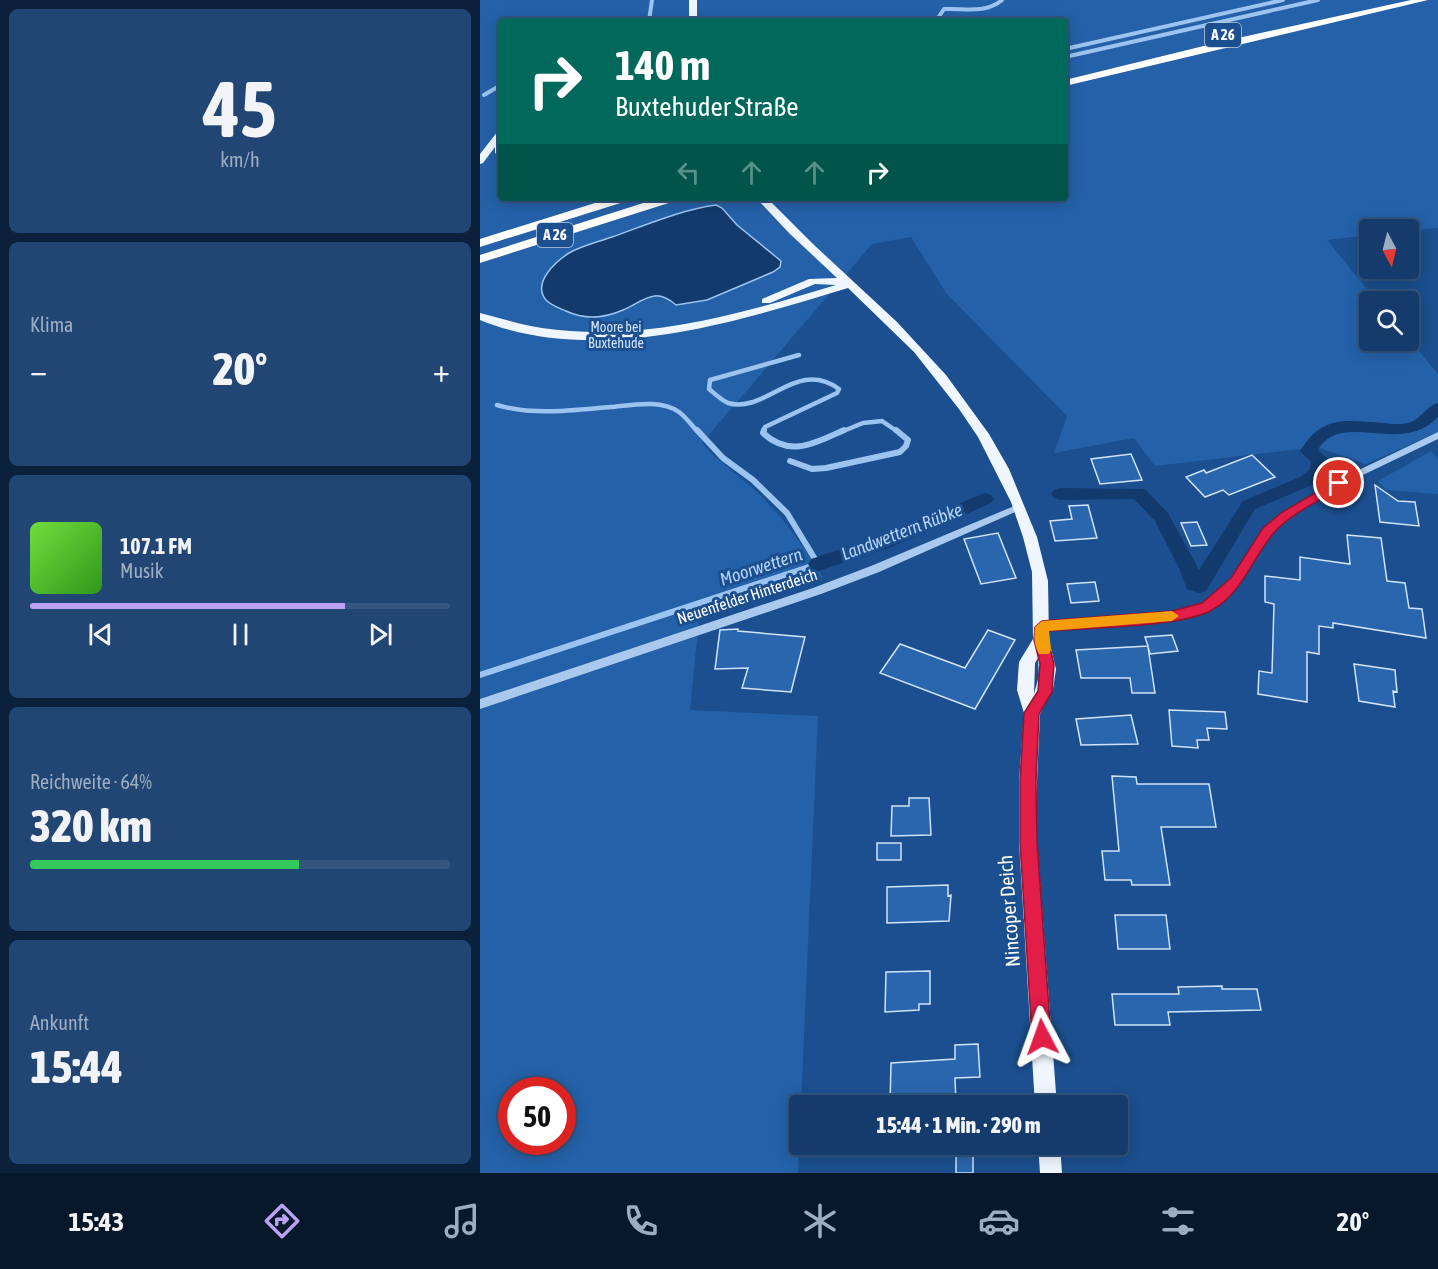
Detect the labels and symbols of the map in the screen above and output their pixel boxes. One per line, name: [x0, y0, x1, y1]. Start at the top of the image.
road number: A 26: [1205, 23, 1241, 47]
north arrow: [1359, 219, 1419, 279]
road number: A 26: [537, 223, 573, 247]
park label: Moore bei Buxtehude: [588, 319, 644, 351]
pin: [1313, 457, 1364, 508]
water label: Landwettern Rübke: [838, 499, 965, 564]
water label: Moorwettern: [717, 543, 805, 590]
street label: Neuenfelder Hinterdeich: [675, 565, 819, 627]
street label: Nincoper Deich: [993, 854, 1024, 968]
position arrow: [1010, 1005, 1074, 1069]
speed limit sign: 50: [498, 1077, 576, 1155]

